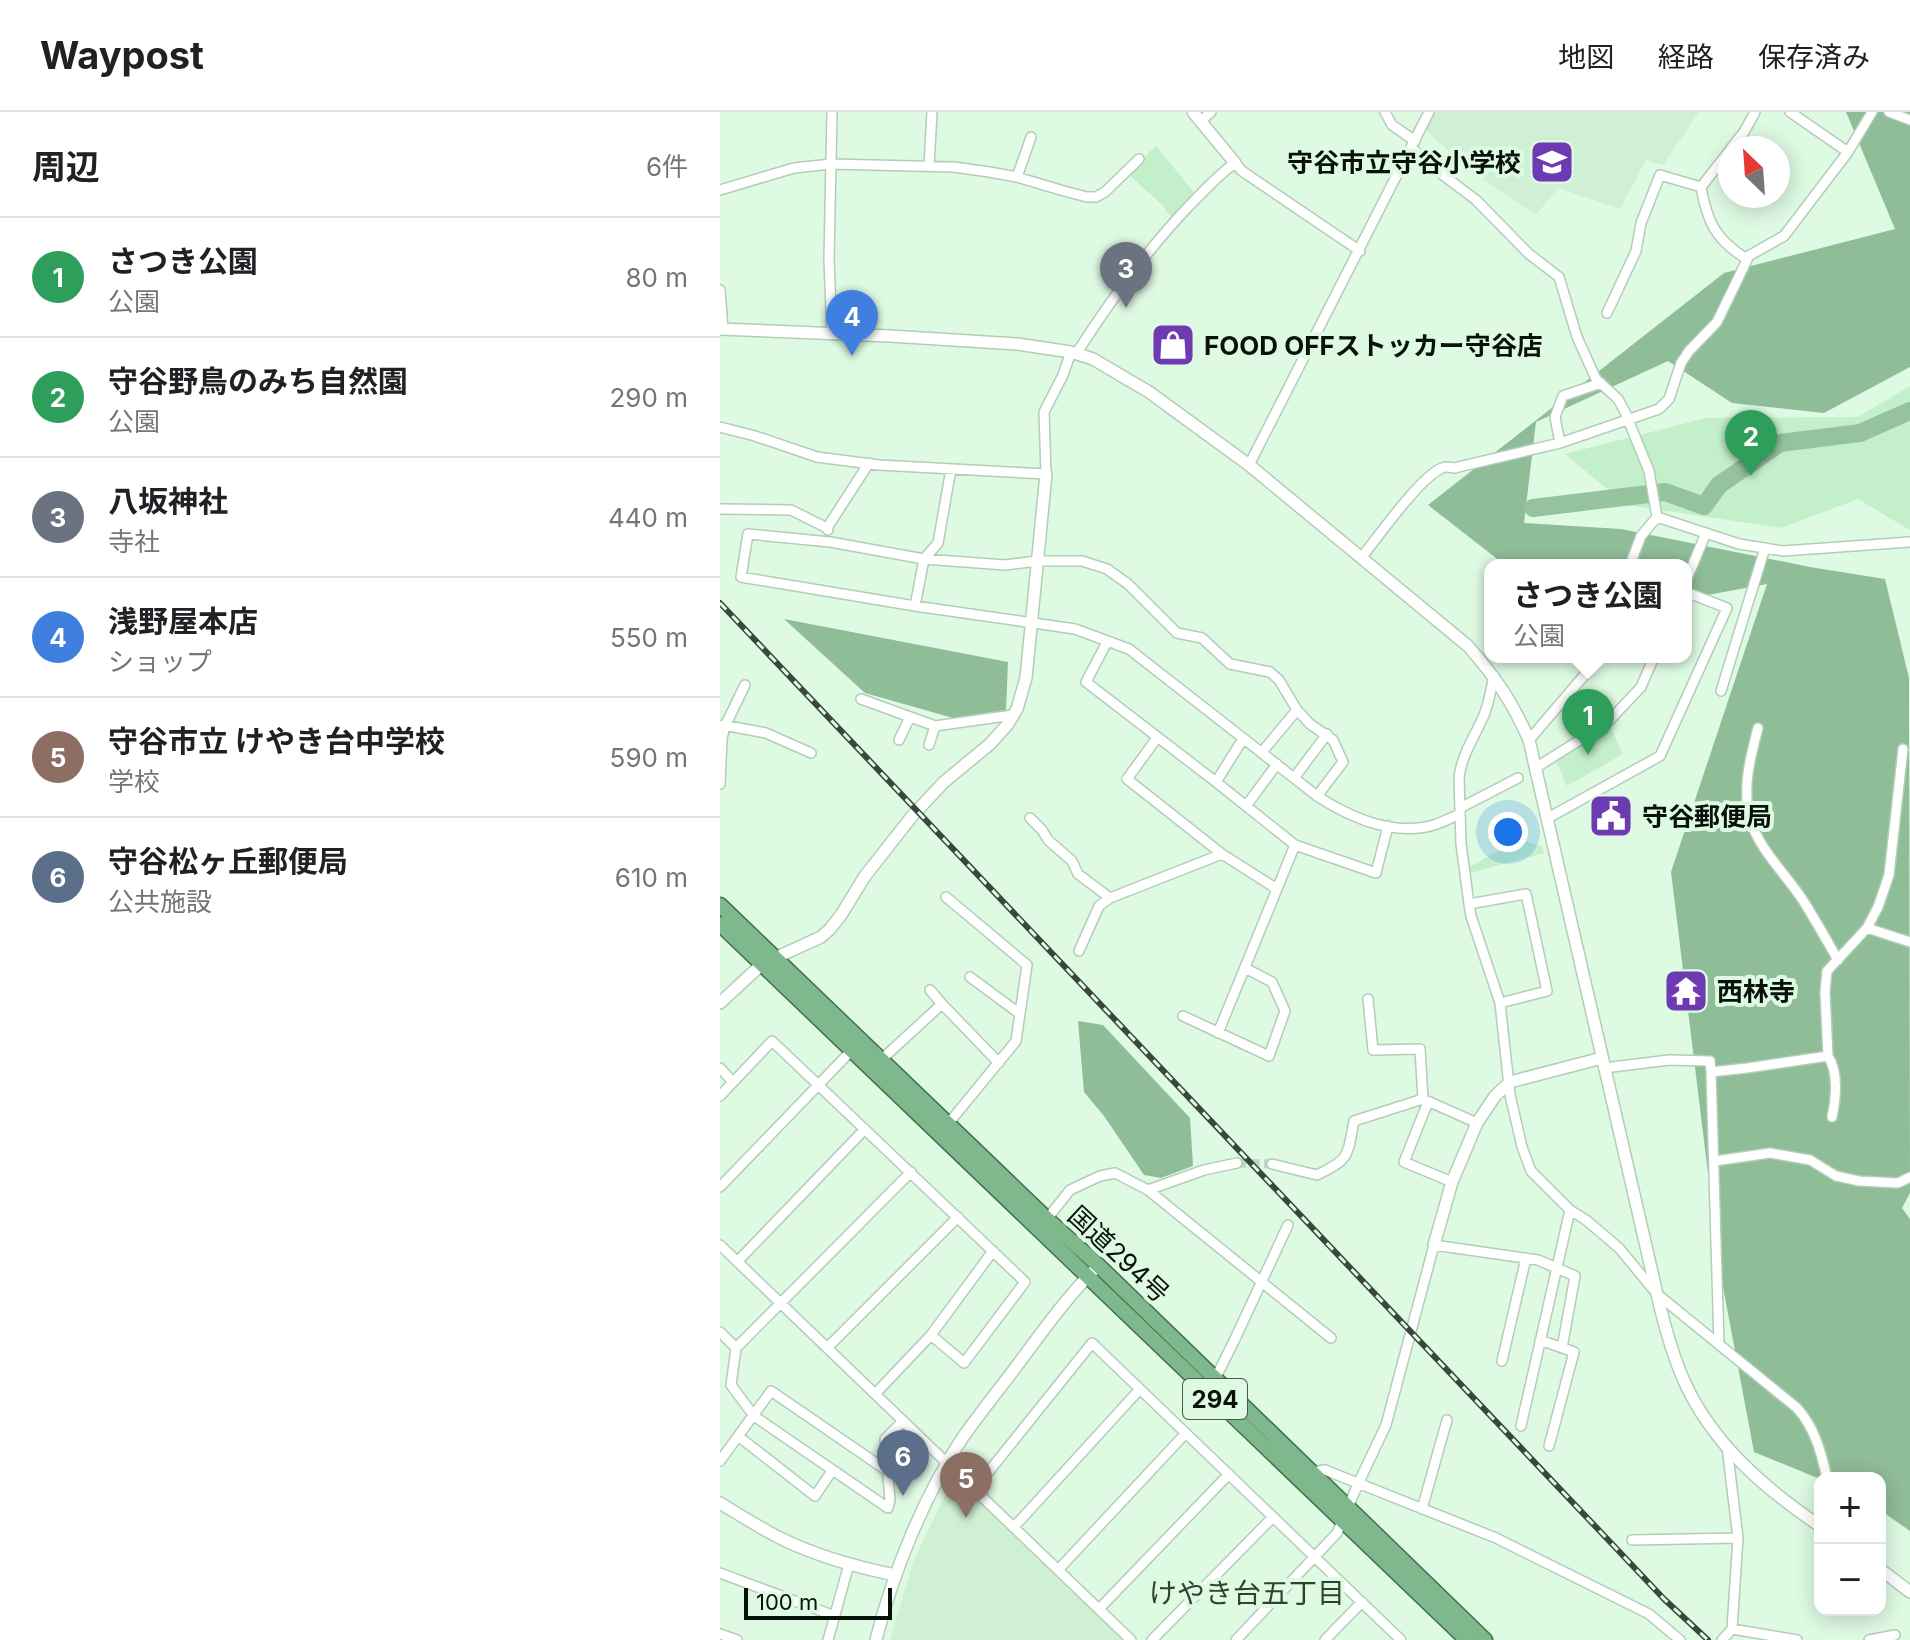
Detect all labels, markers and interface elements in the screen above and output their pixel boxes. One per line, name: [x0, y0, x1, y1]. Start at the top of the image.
text: Waypost: [40, 32, 204, 78]
text: 地図: [1558, 40, 1614, 74]
text: 経路: [1658, 40, 1714, 74]
text: 保存済み: [1758, 40, 1870, 74]
north arrow: [1718, 136, 1790, 208]
school or university icon: 守谷市立守谷小学校: [1528, 138, 1576, 186]
text: 周辺: [32, 146, 100, 187]
place label: 守谷市立守谷小学校: [1287, 147, 1521, 178]
text: 6件: [646, 151, 688, 182]
pin: 3: [1100, 242, 1152, 308]
text: さつき公園: [108, 243, 258, 279]
text: 1: [52, 262, 64, 293]
text: 80 m: [625, 262, 688, 293]
text: 公園: [108, 286, 160, 317]
pin: 4: [826, 290, 878, 356]
shop icon: FOOD OFFストッカー守谷店: [1149, 321, 1197, 369]
place label: FOOD OFFストッカー守谷店: [1204, 330, 1543, 361]
text: 守谷野鳥のみち自然園: [108, 363, 408, 399]
text: 2: [50, 382, 66, 413]
text: 290 m: [610, 382, 688, 413]
text: 公園: [108, 406, 160, 437]
pin: 2: [1725, 410, 1777, 476]
text: 八坂神社: [108, 483, 228, 519]
text: 3: [50, 502, 66, 533]
text: 440 m: [608, 502, 688, 533]
text: 寺社: [108, 526, 160, 557]
popup: [1484, 559, 1692, 663]
text: さつき公園: [1513, 577, 1663, 613]
text: 浅野屋本店: [108, 603, 258, 639]
text: 公園: [1513, 620, 1565, 651]
text: 4: [49, 622, 67, 653]
text: 550 m: [610, 622, 688, 653]
text: ショップ: [108, 646, 212, 677]
pin: 1: [1562, 689, 1614, 755]
text: 守谷市立 けやき台中学校: [108, 723, 445, 759]
text: 5: [50, 742, 66, 773]
text: 590 m: [610, 742, 688, 773]
text: 学校: [108, 766, 160, 797]
public building icon: 守谷郵便局: [1587, 792, 1635, 840]
place label: 守谷郵便局: [1642, 801, 1772, 832]
your location: [1488, 812, 1528, 852]
text: 守谷松ヶ丘郵便局: [108, 843, 348, 879]
text: 6: [50, 862, 66, 893]
text: 610 m: [615, 862, 688, 893]
text: 公共施設: [108, 886, 212, 917]
temple icon: 西林寺: [1662, 967, 1710, 1015]
place label: 西林寺: [1717, 976, 1795, 1007]
street label: 国道294号: [1062, 1199, 1176, 1309]
road number: 294: [1183, 1379, 1247, 1419]
pin: 6: [877, 1430, 929, 1496]
pin: 5: [940, 1452, 992, 1518]
map controls: [1814, 1472, 1886, 1616]
button: +: [1814, 1472, 1886, 1544]
button: −: [1814, 1544, 1886, 1616]
district label: けやき台五丁目: [1149, 1576, 1345, 1610]
scale bar: [744, 1584, 892, 1620]
text: 100 m: [756, 1589, 818, 1615]

